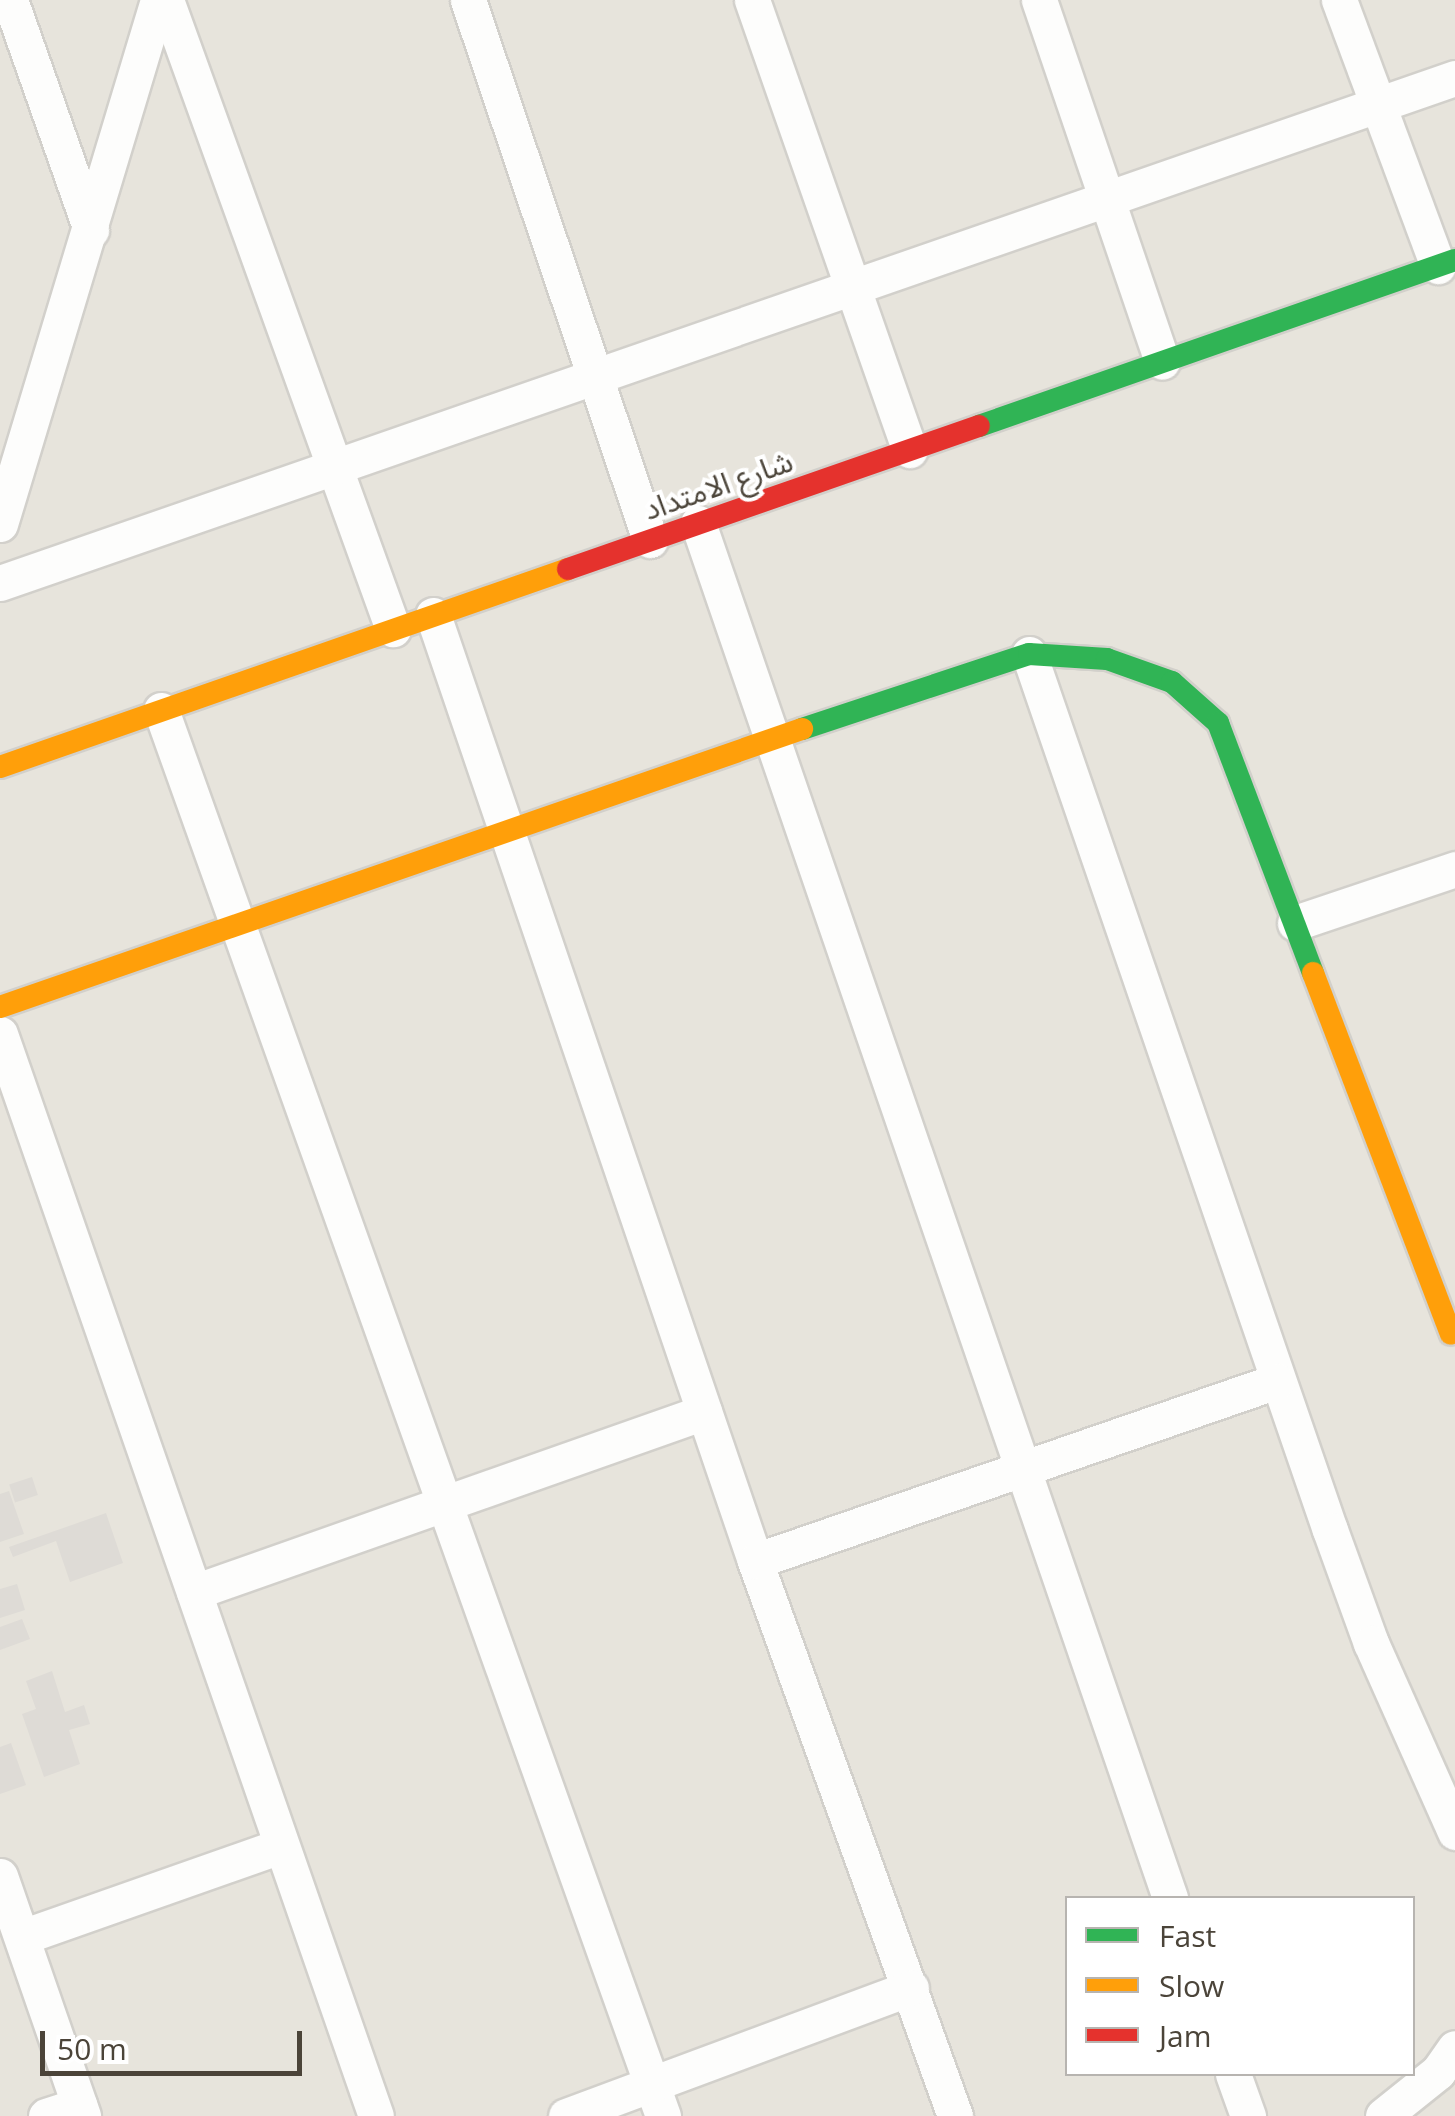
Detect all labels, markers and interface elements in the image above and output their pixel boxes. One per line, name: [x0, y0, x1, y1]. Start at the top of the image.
street label: شارع الامتداد: [639, 443, 797, 527]
legend: [1065, 1896, 1415, 2076]
text: Fast: [1159, 1915, 1216, 1956]
text: Slow: [1159, 1965, 1224, 2006]
scale bar: [45, 2011, 308, 2073]
text: Jam: [1159, 2015, 1212, 2056]
text: 50 m: [57, 2028, 127, 2069]

